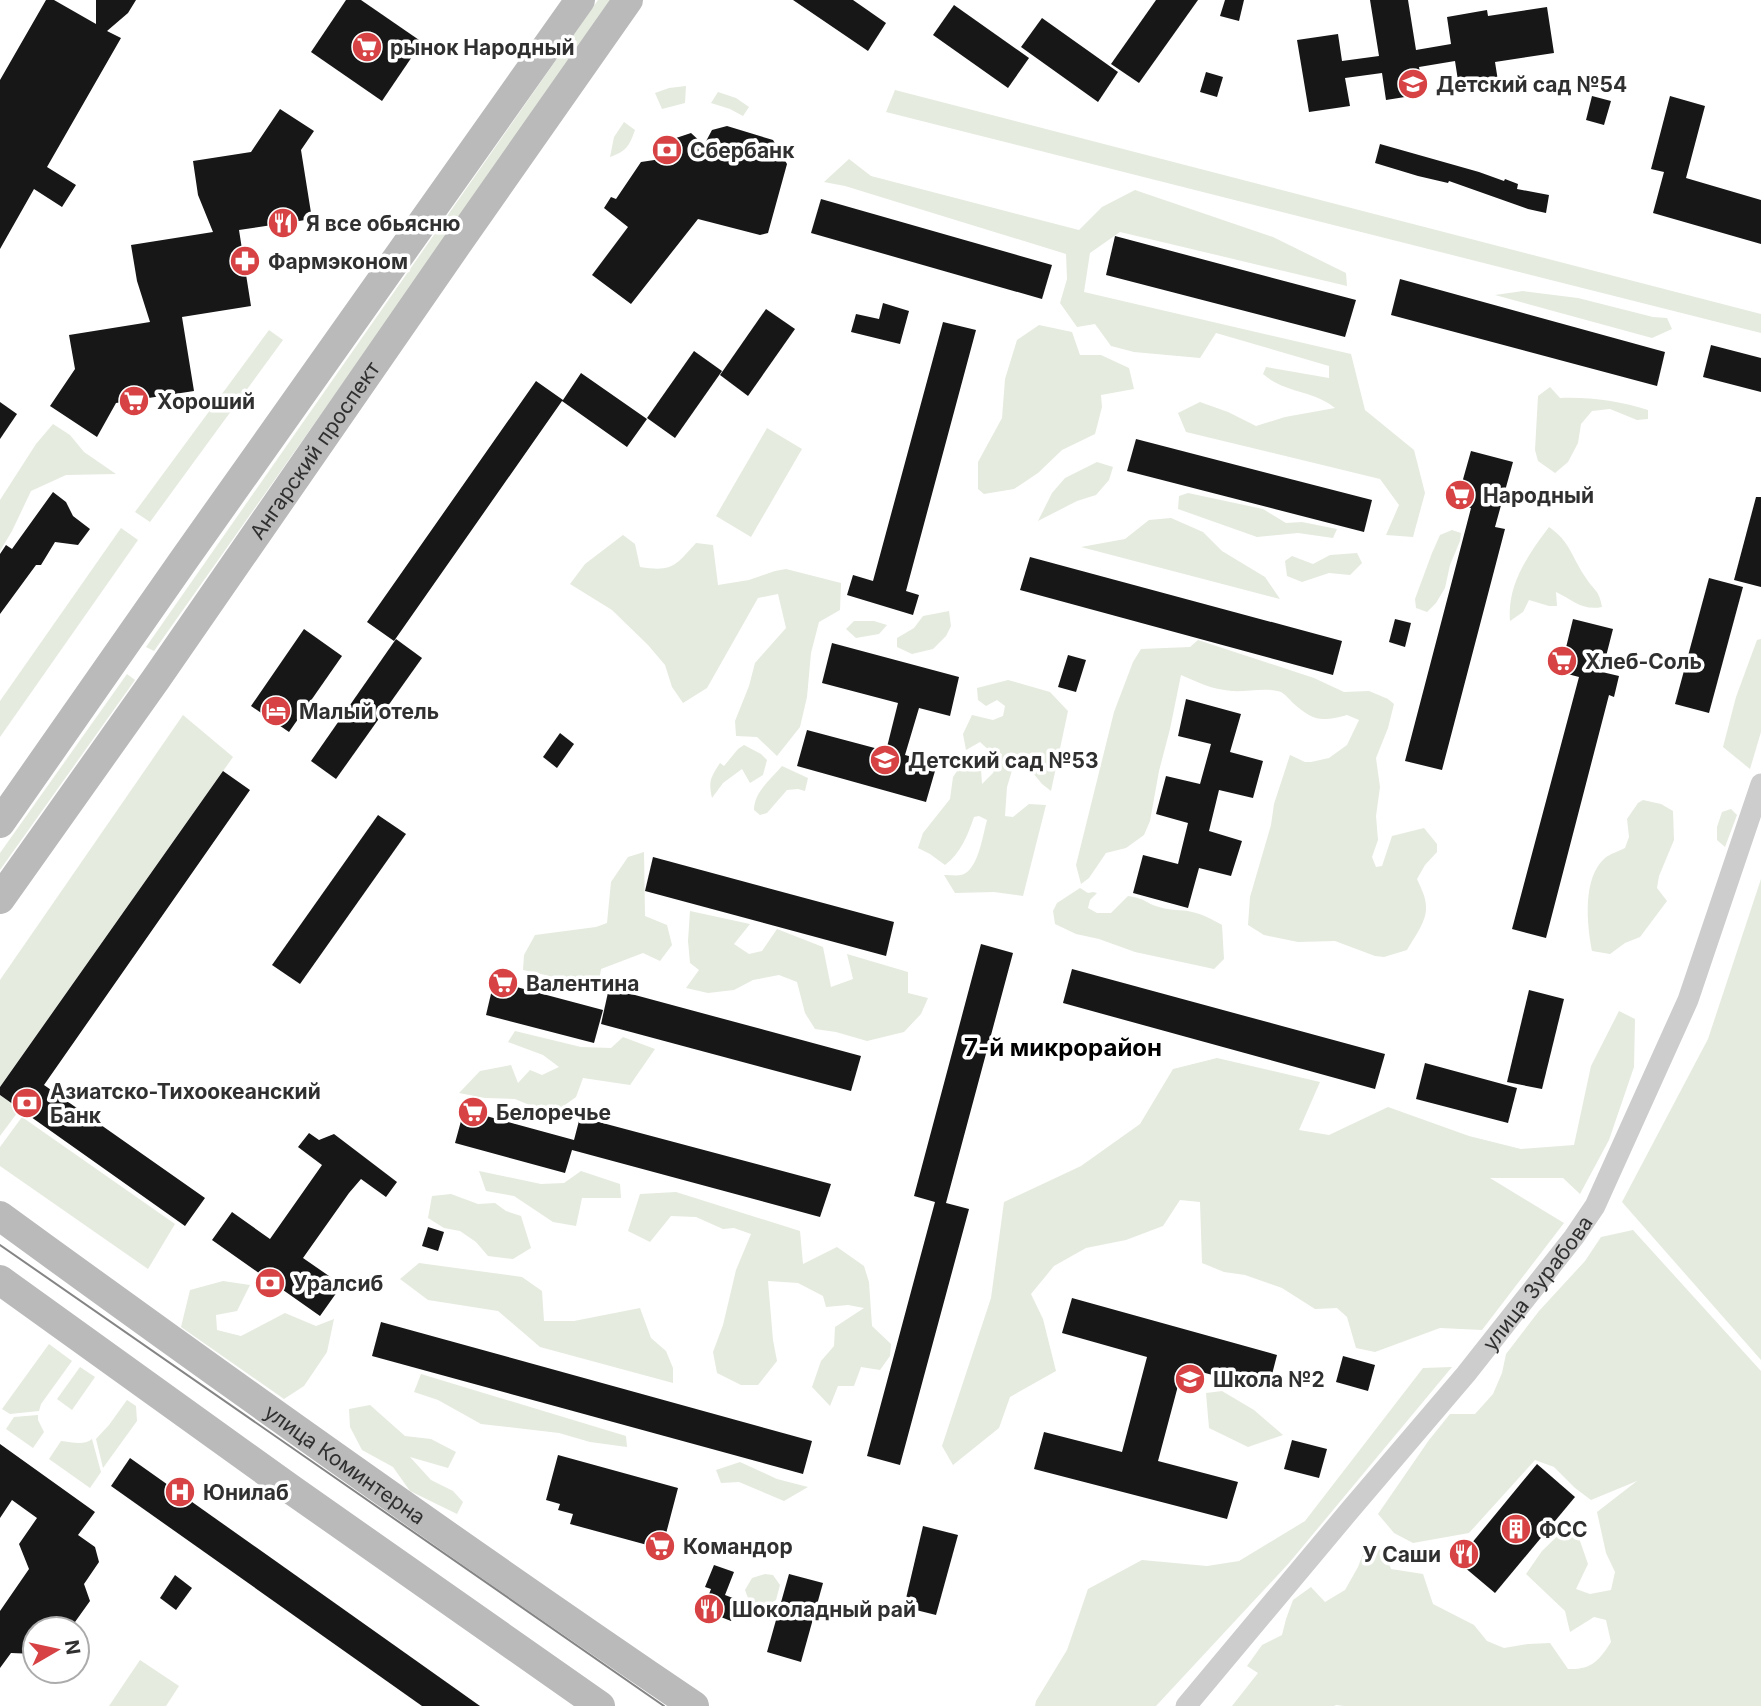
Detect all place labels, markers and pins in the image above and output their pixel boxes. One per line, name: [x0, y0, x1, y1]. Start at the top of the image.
supermarket icon: рынок Народный: [350, 30, 384, 64]
place label: рынок Народный: [390, 35, 574, 60]
school or university icon: Детский сад №54: [1396, 67, 1430, 101]
place label: Детский сад №54: [1436, 72, 1627, 97]
bank icon: Сбербанк: [650, 133, 684, 167]
place label: Сбербанк: [690, 138, 795, 163]
restaurant icon: Я все обьясню: [266, 206, 300, 240]
place label: Я все обьясню: [306, 211, 461, 236]
pharmacy icon: Фармэконом: [228, 244, 262, 278]
place label: Фармэконом: [268, 249, 408, 274]
supermarket icon: Хороший: [117, 384, 151, 418]
place label: Хороший: [157, 389, 255, 414]
supermarket icon: Народный: [1443, 478, 1477, 512]
place label: Народный: [1483, 483, 1594, 508]
supermarket icon: Хлеб-Соль: [1545, 644, 1579, 678]
place label: Хлеб-Соль: [1585, 649, 1702, 674]
hotel icon: Малый отель: [259, 694, 293, 728]
place label: Малый отель: [299, 699, 439, 724]
school or university icon: Детский сад №53: [868, 743, 902, 777]
place label: Детский сад №53: [908, 748, 1099, 773]
supermarket icon: Валентина: [486, 966, 520, 1000]
place label: Валентина: [526, 971, 640, 996]
place label: Азиатско-Тихоокеанский Банк: [50, 1079, 321, 1128]
bank icon: Азиатско-Тихоокеанский Банк: [10, 1086, 44, 1120]
supermarket icon: Белоречье: [456, 1095, 490, 1129]
place label: Белоречье: [496, 1100, 611, 1125]
bank icon: Уралсиб: [253, 1266, 287, 1300]
place label: Уралсиб: [293, 1271, 383, 1296]
school or university icon: Школа №2: [1173, 1362, 1207, 1396]
place label: Школа №2: [1213, 1367, 1325, 1392]
hospital icon: Юнилаб: [163, 1475, 197, 1509]
place label: Юнилаб: [203, 1480, 289, 1505]
building icon: ФСС: [1499, 1512, 1533, 1546]
place label: ФСС: [1539, 1517, 1588, 1542]
supermarket icon: Командор: [643, 1529, 677, 1563]
place label: Командор: [683, 1534, 793, 1559]
restaurant icon: У Саши: [1447, 1537, 1481, 1571]
place label: У Саши: [1363, 1542, 1441, 1567]
restaurant icon: Шоколадный рай: [692, 1592, 726, 1626]
place label: Шоколадный рай: [732, 1597, 916, 1622]

